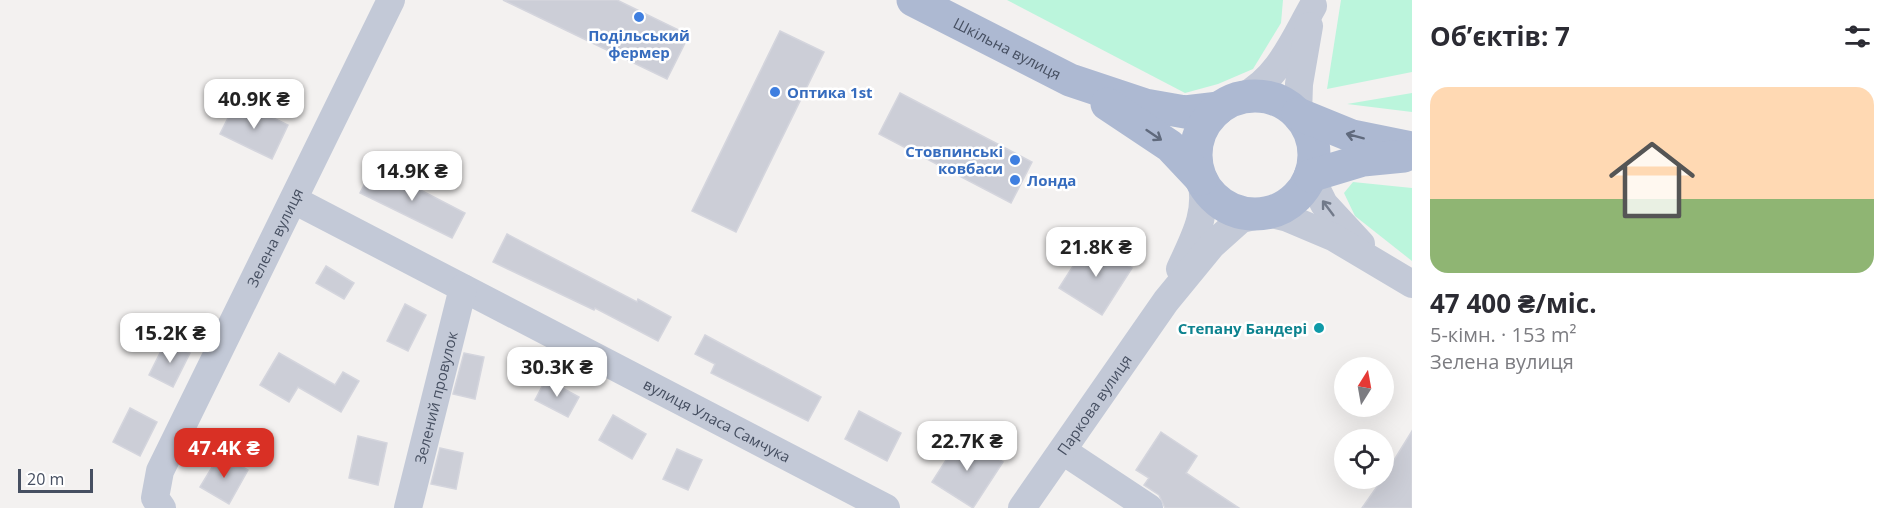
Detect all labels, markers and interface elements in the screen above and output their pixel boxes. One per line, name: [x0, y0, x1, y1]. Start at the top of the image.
marker: Подільський фермер: [632, 10, 646, 24]
street label: Шкільна вулиця: [950, 12, 1065, 84]
text: Об’єктів: 7: [1430, 18, 1570, 54]
icon: filters: [1841, 20, 1874, 53]
place label: Подільський фермер: [588, 25, 690, 62]
pin: 40.9K ₴: [199, 79, 309, 130]
place label: Оптика 1st: [787, 82, 873, 102]
text: 40.9K ₴: [218, 85, 290, 112]
marker: Оптика 1st: [768, 85, 782, 99]
icon: home: [1598, 126, 1706, 234]
one-way arrow: [1146, 129, 1162, 141]
one-way arrow: [1346, 129, 1365, 141]
place label: Стовпинські ковбаси: [905, 141, 1003, 178]
pin: 14.9K ₴: [357, 151, 467, 202]
marker: Стовпинські ковбаси: [1008, 153, 1022, 167]
text: 14.9K ₴: [376, 157, 448, 184]
place label: Лонда: [1027, 170, 1076, 190]
marker: Лонда: [1008, 173, 1022, 187]
street label: Зелена вулиця: [242, 184, 307, 290]
one-way arrow: [1322, 200, 1334, 216]
pin: 21.8K ₴: [1041, 227, 1151, 278]
text: 21.8K ₴: [1060, 233, 1132, 260]
text: 47 400 ₴/міс.: [1430, 285, 1597, 321]
pin: 15.2K ₴: [115, 313, 225, 364]
place label: Степану Бандері: [1178, 318, 1307, 338]
text: 15.2K ₴: [134, 319, 206, 346]
marker: Степану Бандері: [1312, 321, 1326, 335]
text: 5-кімн. · 153 m²: [1430, 321, 1576, 348]
street label: Зелений провулок: [409, 329, 462, 466]
pin: 30.3K ₴: [502, 347, 612, 398]
text: Зелена вулиця: [1430, 348, 1574, 375]
street label: Паркова вулиця: [1052, 350, 1136, 459]
text: 30.3K ₴: [521, 353, 593, 380]
north arrow: [1334, 357, 1394, 417]
map controls: [1334, 357, 1394, 489]
street label: вулиця Уласа Самчука: [640, 374, 794, 467]
pin: 22.7K ₴: [912, 421, 1022, 472]
text: 22.7K ₴: [931, 427, 1003, 454]
pin: 47.4K ₴: [169, 428, 279, 479]
button: locate: [1334, 429, 1394, 489]
text: 47.4K ₴: [188, 434, 260, 461]
scale bar: [18, 466, 93, 494]
text: 20 m: [27, 468, 64, 490]

